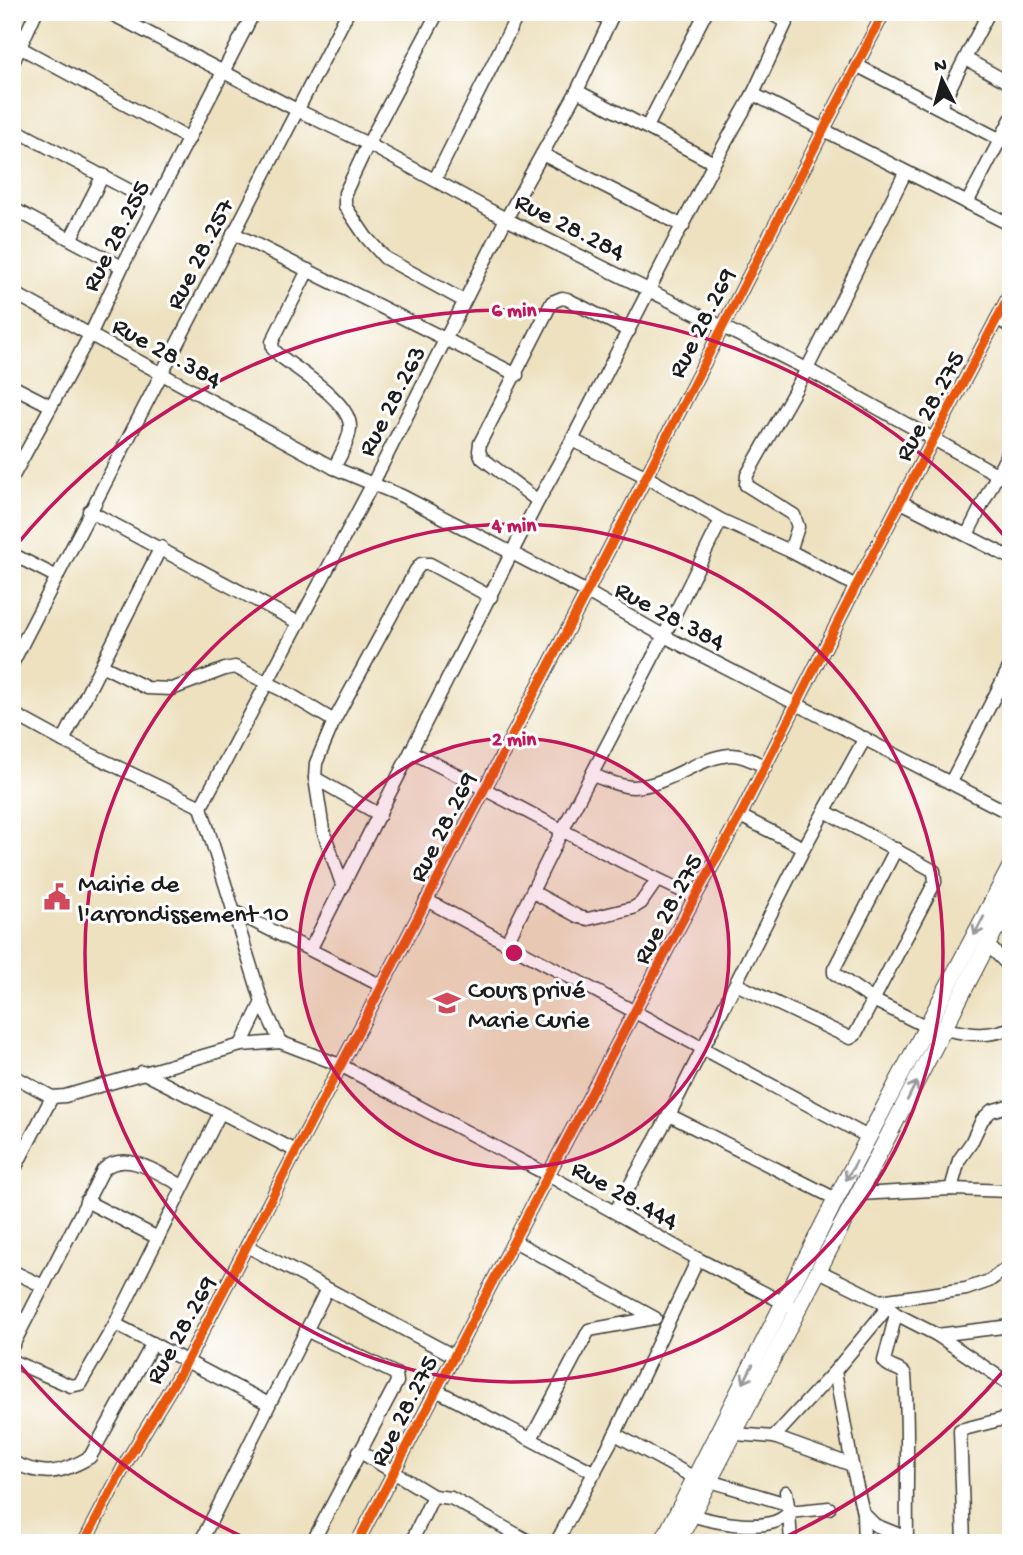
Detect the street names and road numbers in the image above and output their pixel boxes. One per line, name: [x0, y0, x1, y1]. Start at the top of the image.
street label: Rue 28.255: [77, 176, 159, 298]
street label: Rue 28.284: [509, 188, 629, 270]
street label: Rue 28.257: [161, 193, 244, 316]
street label: Rue 28.269: [663, 264, 745, 384]
street label: Rue 28.384: [106, 312, 226, 398]
street label: Rue 28.263: [353, 342, 435, 463]
street label: Rue 28.275: [890, 347, 974, 468]
street label: Rue 28.384: [608, 576, 729, 660]
street label: Rue 28.269: [404, 768, 486, 888]
street label: Rue 28.275: [628, 850, 712, 971]
street label: Rue 28.444: [565, 1155, 683, 1239]
street label: Rue 28.269: [140, 1271, 225, 1391]
street label: Rue 28.275: [365, 1351, 447, 1473]

